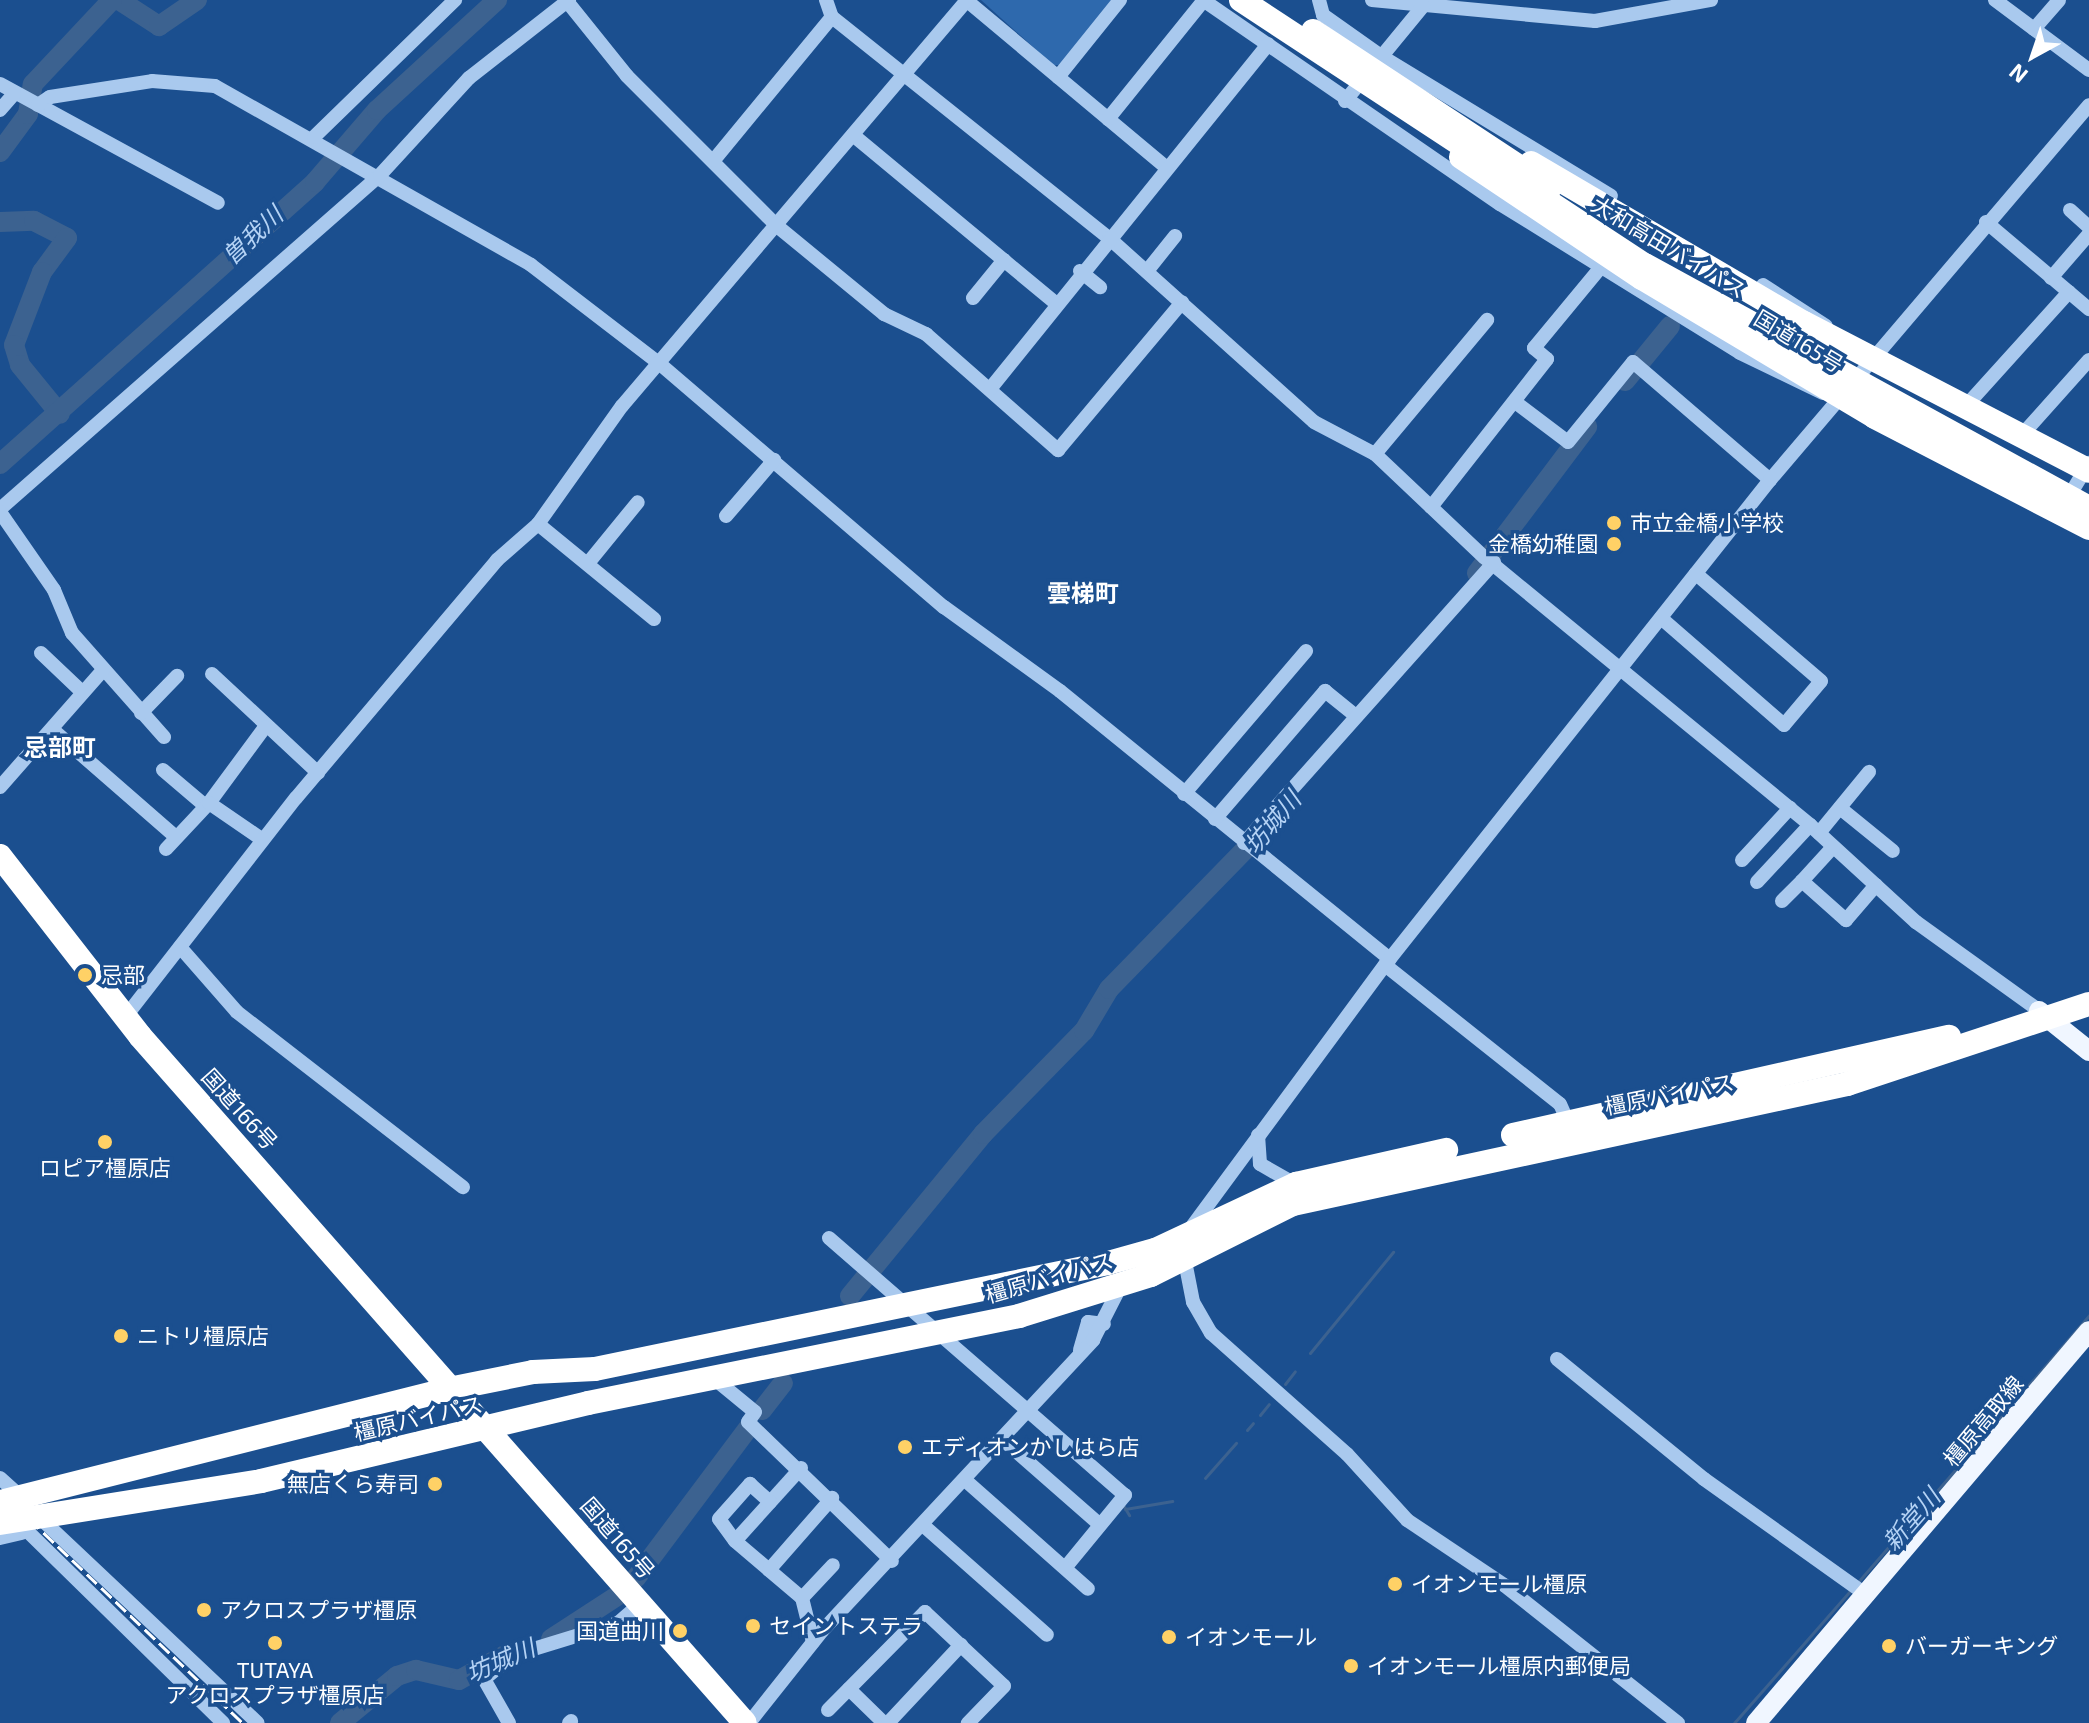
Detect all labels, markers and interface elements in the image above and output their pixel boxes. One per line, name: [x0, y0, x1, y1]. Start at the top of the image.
north arrow: [1993, 16, 2073, 96]
text: N: [2003, 59, 2032, 89]
street label: 大和高田バイパス: [1587, 190, 1751, 304]
water label: 曽我川: [216, 200, 288, 270]
street label: 国道165号: [1750, 304, 1848, 378]
place label: 市立金橋小学校: [1630, 510, 1784, 536]
marker: 市立金橋小学校: [1605, 514, 1623, 532]
place label: 金橋幼稚園: [1488, 531, 1598, 557]
marker: 金橋幼稚園: [1605, 535, 1623, 553]
district label: 雲梯町: [1047, 579, 1119, 607]
district label: 忌部町: [24, 733, 96, 761]
water label: 坊城川: [1238, 785, 1306, 859]
place label: 忌部: [101, 962, 145, 988]
marker: 忌部: [76, 966, 94, 984]
street label: 国道166号: [197, 1063, 283, 1155]
street label: 橿原バイパス: [1602, 1068, 1736, 1120]
marker: ロピア橿原店: [96, 1133, 114, 1151]
place label: ロピア橿原店: [39, 1155, 171, 1181]
street label: 橿原バイパス: [982, 1246, 1116, 1308]
place label: ニトリ橿原店: [137, 1323, 269, 1349]
marker: ニトリ橿原店: [112, 1327, 130, 1345]
street label: 橿原高取線: [1938, 1370, 2028, 1472]
street label: 橿原バイパス: [351, 1390, 485, 1446]
place label: エディオンかしはら店: [921, 1434, 1141, 1460]
marker: エディオンかしはら店: [896, 1438, 914, 1456]
place label: 無店くら寿司: [287, 1471, 419, 1497]
marker: 無店くら寿司: [426, 1475, 444, 1493]
water label: 新堂川: [1877, 1482, 1945, 1556]
street label: 国道165号: [576, 1492, 660, 1584]
place label: イオンモール橿原: [1411, 1571, 1587, 1597]
marker: イオンモール橿原: [1386, 1575, 1404, 1593]
place label: アクロスプラザ橿原: [220, 1597, 418, 1623]
marker: アクロスプラザ橿原: [195, 1601, 213, 1619]
place label: セイントステラ: [769, 1613, 923, 1639]
marker: セイントステラ: [744, 1617, 762, 1635]
place label: 国道曲川: [576, 1618, 664, 1644]
marker: 国道曲川: [671, 1622, 689, 1640]
place label: イオンモール: [1185, 1624, 1317, 1650]
marker: イオンモール: [1160, 1628, 1178, 1646]
water label: 坊城川: [461, 1633, 539, 1687]
place label: バーガーキング: [1905, 1633, 2059, 1659]
marker: TUTAYA アクロスプラザ橿原店: [266, 1634, 284, 1652]
marker: バーガーキング: [1880, 1637, 1898, 1655]
place label: イオンモール橿原内郵便局: [1367, 1653, 1631, 1679]
place label: TUTAYA アクロスプラザ橿原店: [165, 1656, 385, 1708]
marker: イオンモール橿原内郵便局: [1342, 1657, 1360, 1675]

